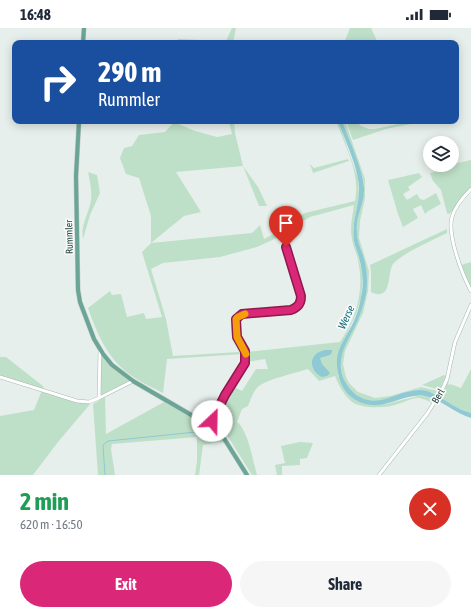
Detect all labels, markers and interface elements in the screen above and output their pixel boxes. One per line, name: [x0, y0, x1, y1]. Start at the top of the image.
text: 16:48: [20, 6, 51, 23]
icon: right: [32, 56, 84, 108]
text: 290 m: [98, 56, 161, 88]
text: Rummler: [98, 89, 160, 110]
map controls: [423, 136, 459, 172]
button: layers: [423, 136, 459, 172]
pin: [269, 206, 303, 247]
icon: arrive: [275, 212, 297, 234]
street label: Rummler: [63, 219, 75, 254]
water label: Werse: [335, 303, 357, 331]
street label: Berl: [430, 387, 447, 405]
position arrow: [191, 400, 233, 442]
text: 2 min: [20, 488, 69, 515]
button: close: [409, 488, 451, 530]
text: 620 m · 16:50: [20, 517, 83, 532]
button: Exit: [20, 561, 232, 607]
button: Share: [240, 561, 451, 607]

